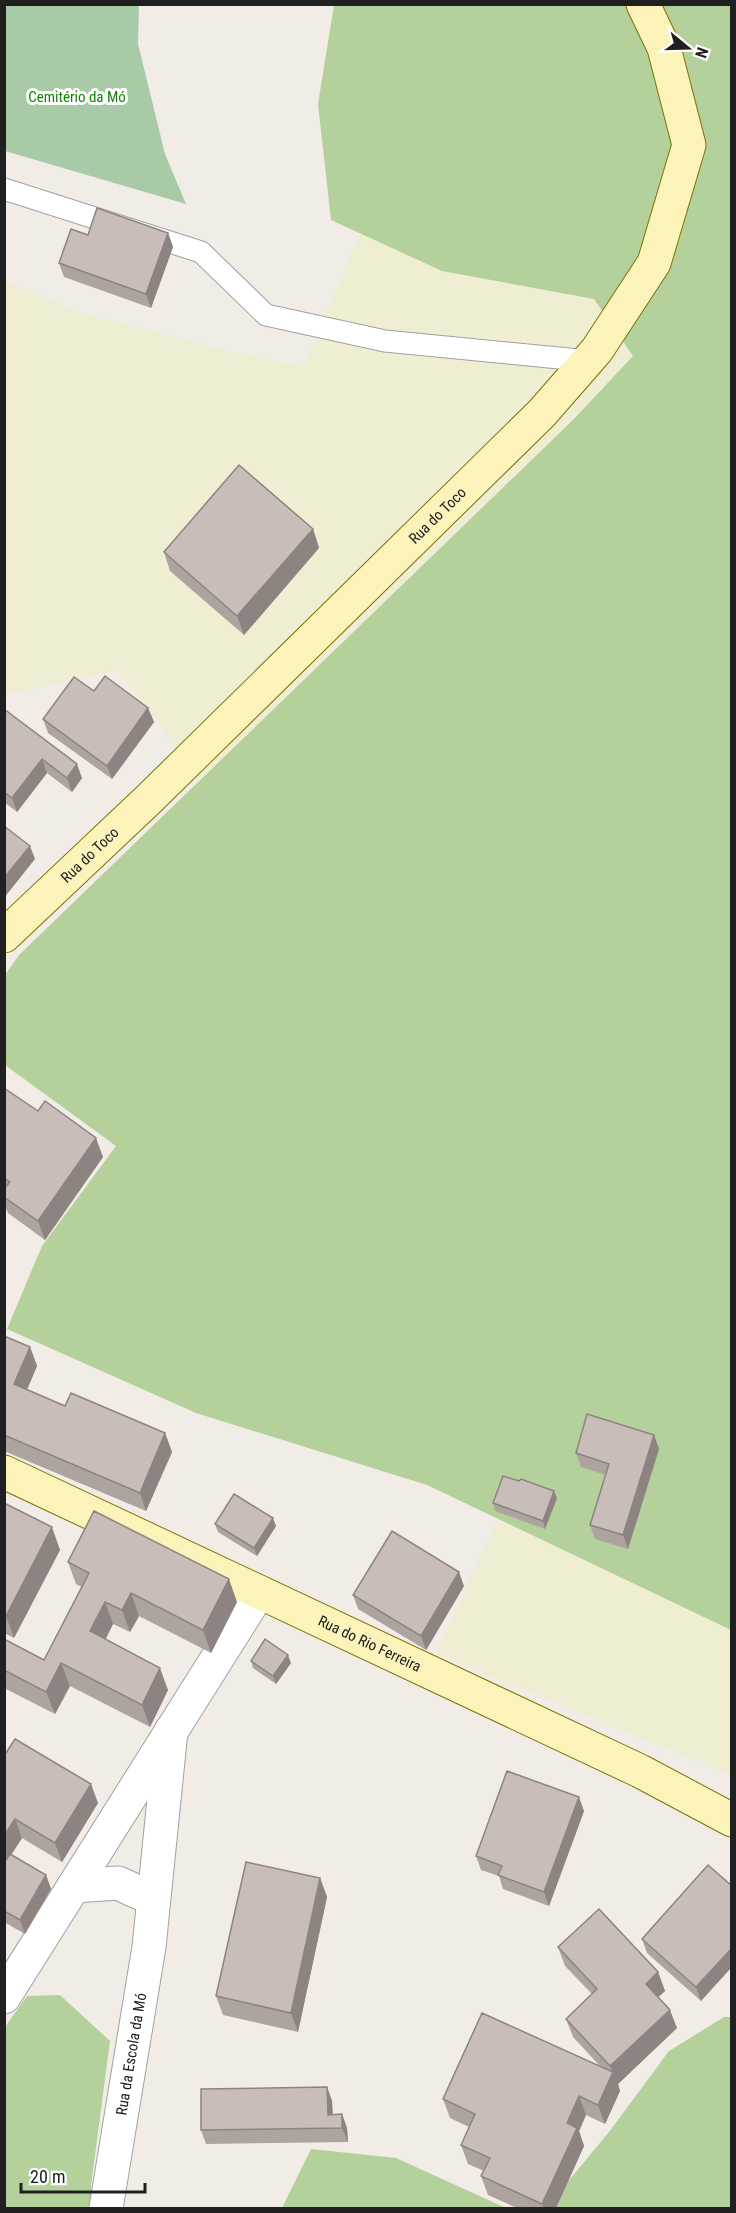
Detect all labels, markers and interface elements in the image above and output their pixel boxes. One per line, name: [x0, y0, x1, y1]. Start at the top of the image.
north arrow: [658, 18, 718, 78]
text: N: [691, 45, 712, 60]
park label: Cemitério da Mó: [28, 88, 126, 106]
street label: Rua do Toco: [405, 484, 470, 548]
street label: Rua do Toco: [57, 823, 123, 887]
street label: Rua do Rio Ferreira: [315, 1612, 424, 1676]
street label: Rua da Escola da Mó: [112, 1992, 150, 2117]
scale bar: [21, 2156, 146, 2194]
text: 20 m: [30, 2166, 65, 2187]

